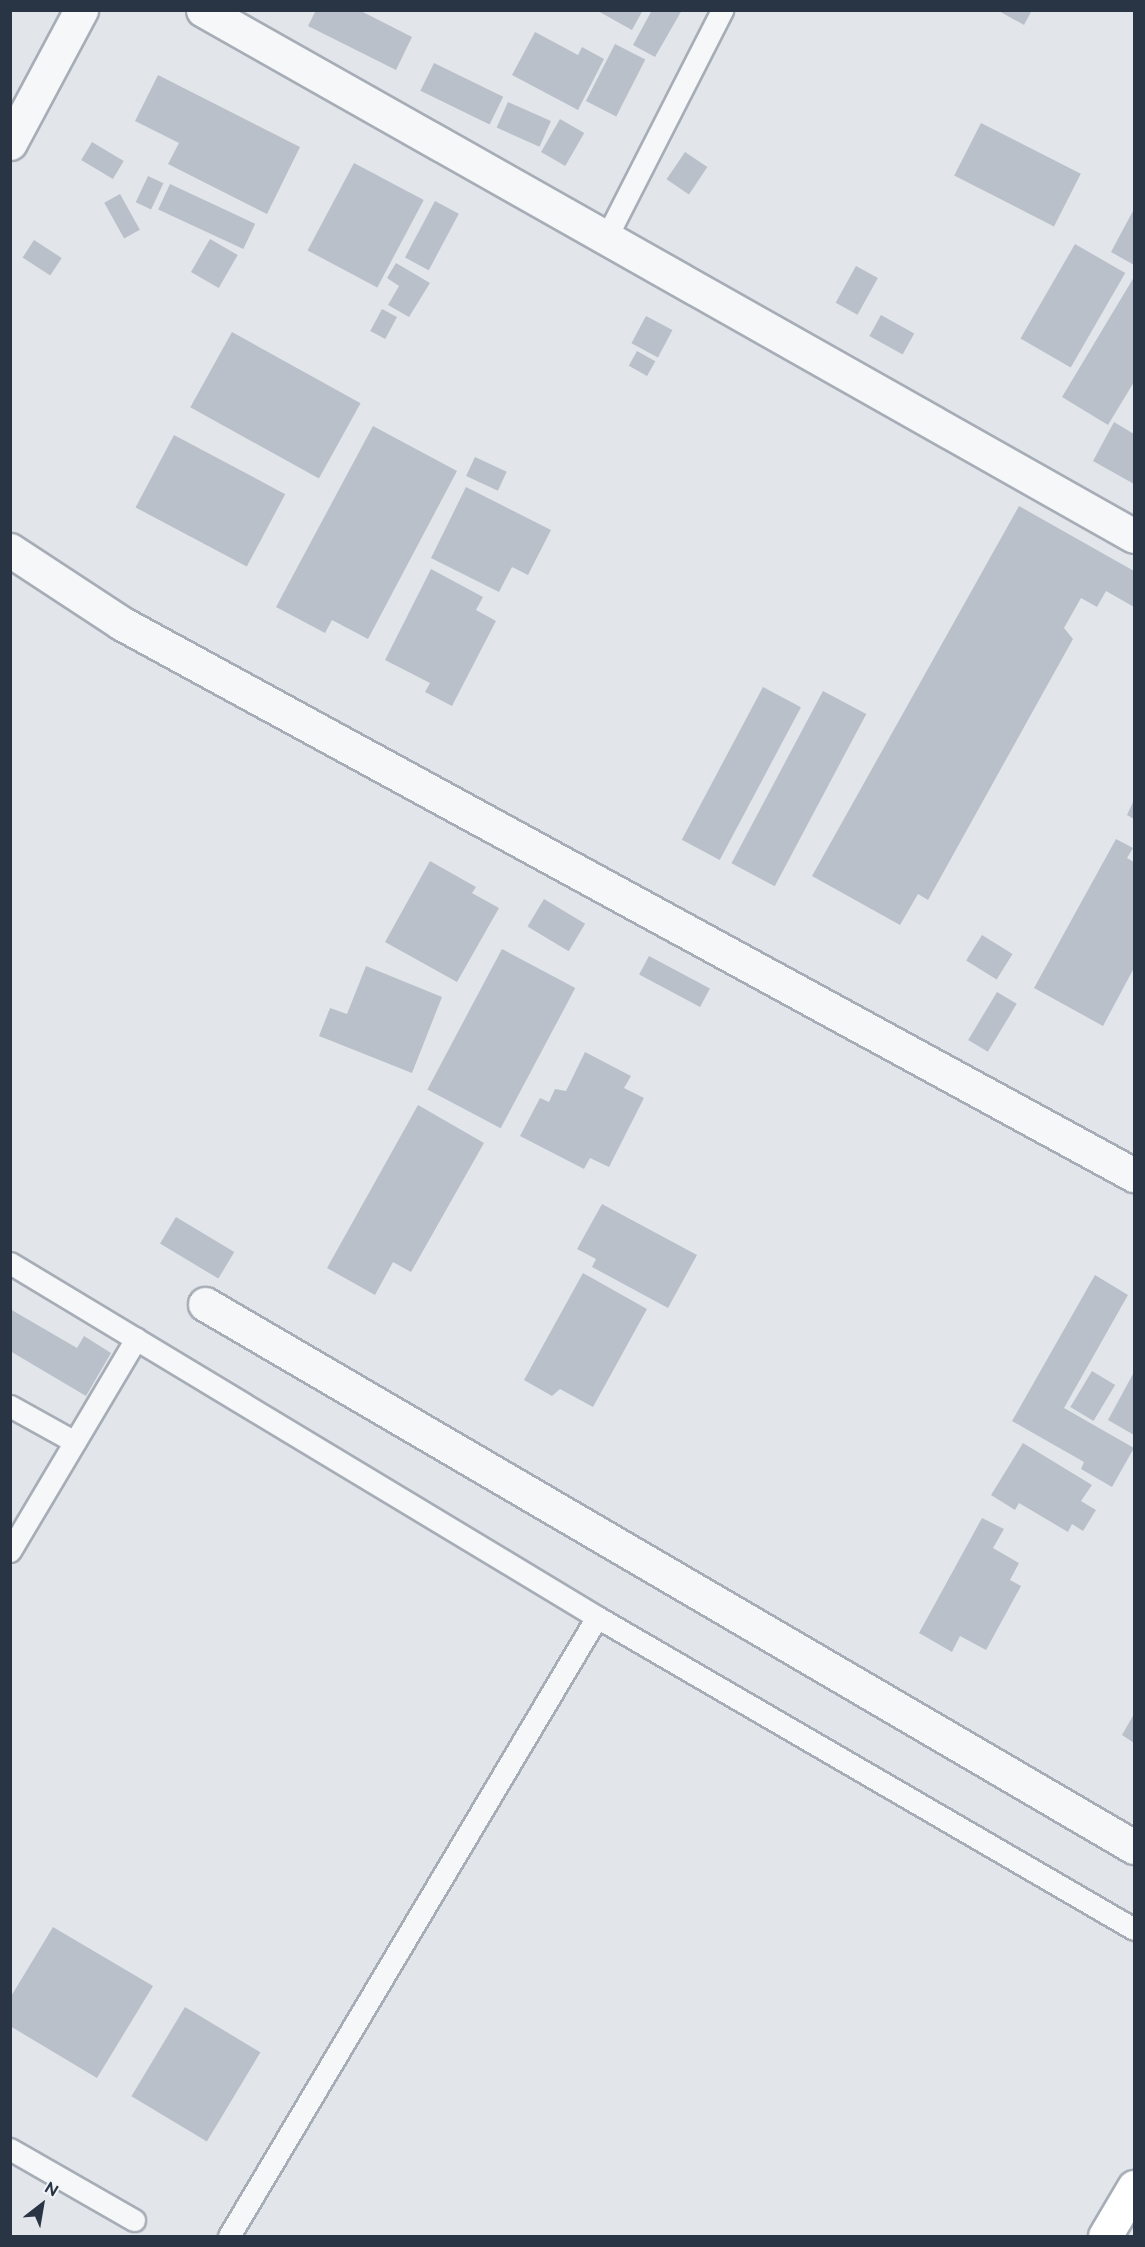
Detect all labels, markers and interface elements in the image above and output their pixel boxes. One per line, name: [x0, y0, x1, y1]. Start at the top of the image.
north arrow: [12, 2175, 72, 2235]
text: N: [41, 2178, 62, 2200]

